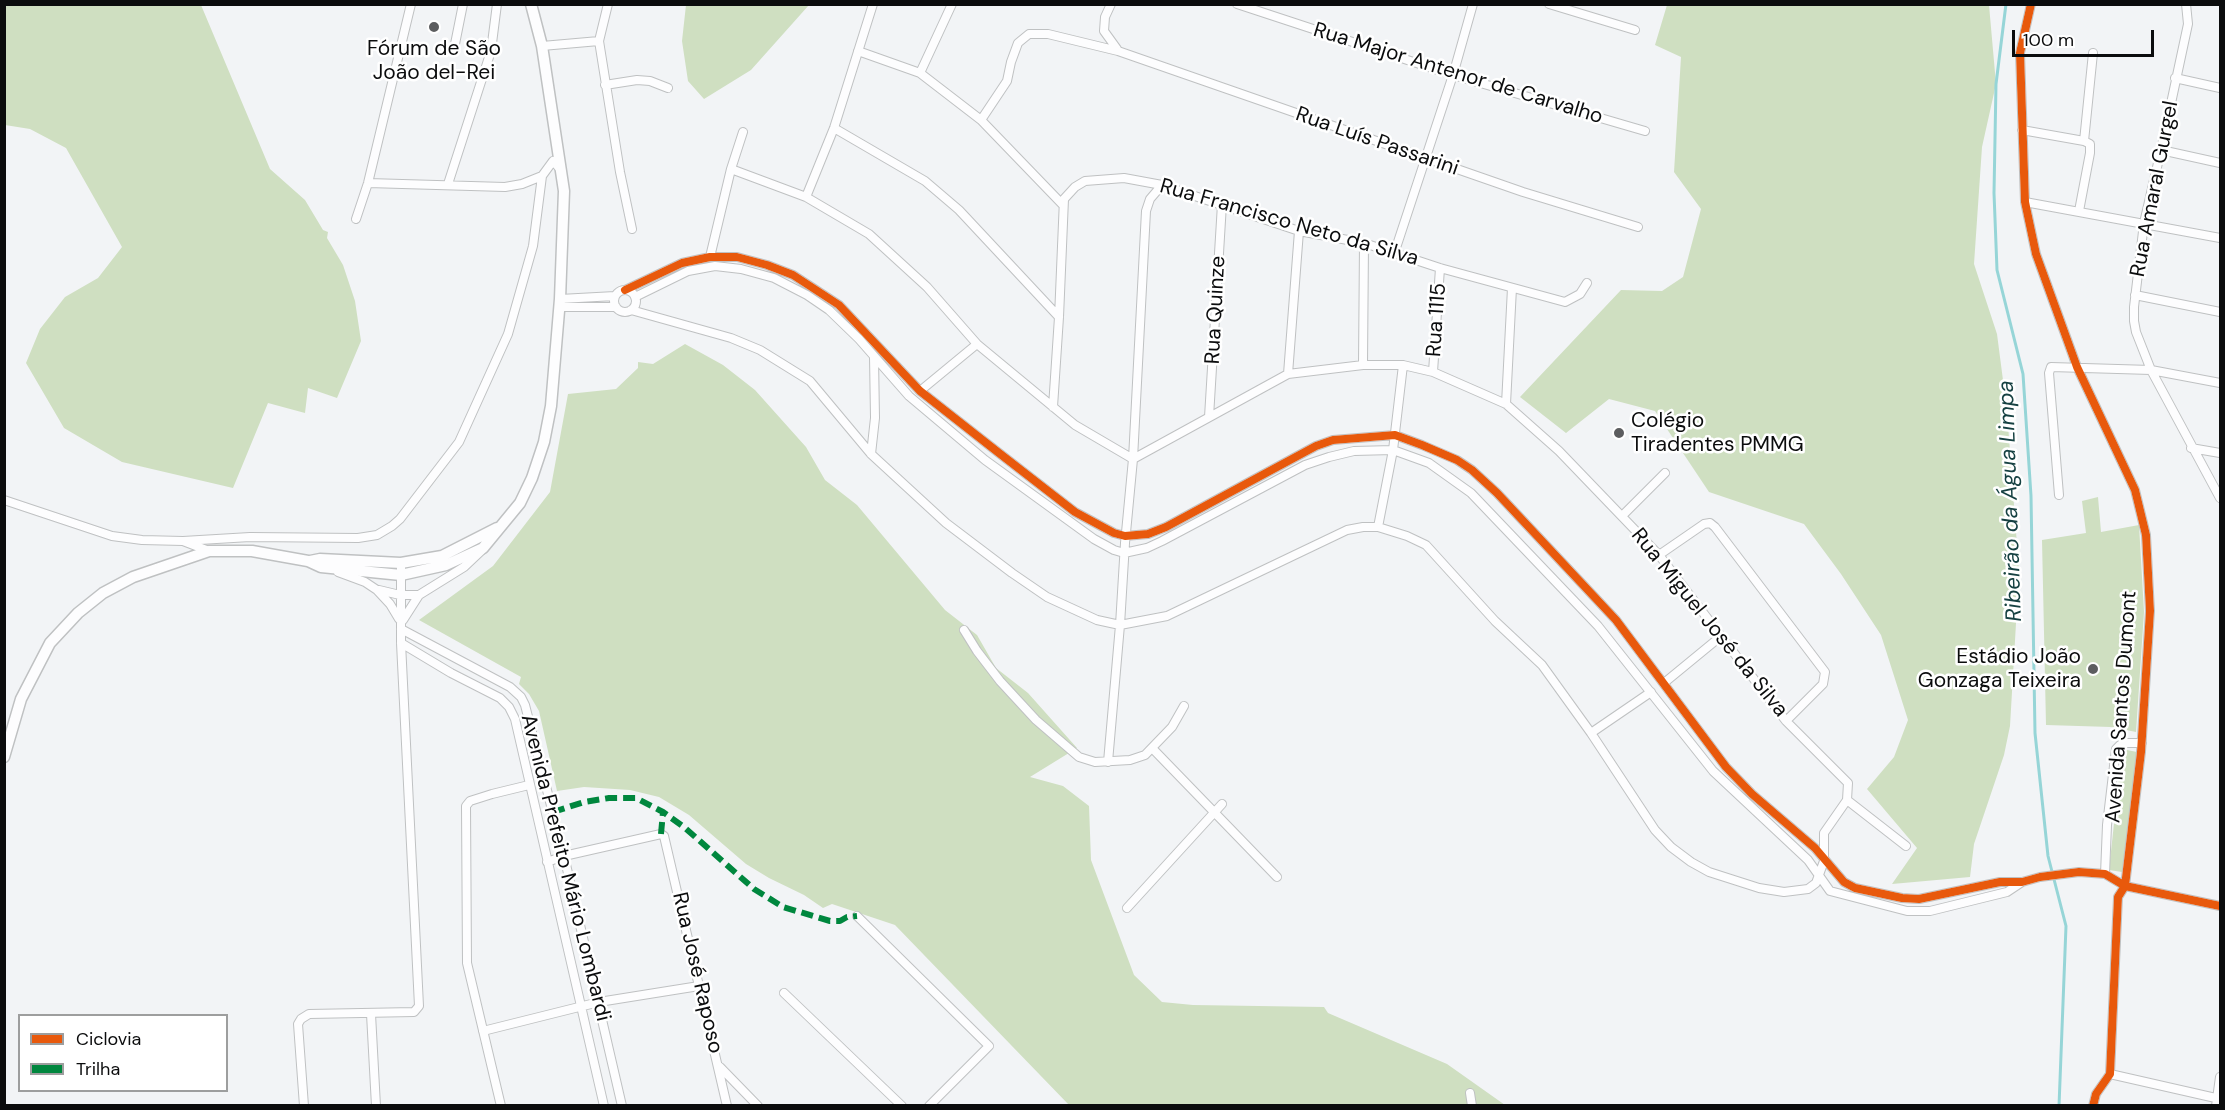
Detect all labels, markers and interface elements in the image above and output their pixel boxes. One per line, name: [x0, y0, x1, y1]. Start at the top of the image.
street label: Rua Major Antenor de Carvalho: [1310, 18, 1606, 130]
scale bar: [2015, 18, 2158, 56]
marker: Fórum de São João del-Rei: [427, 20, 441, 34]
text: 100 m: [2023, 28, 2074, 52]
place label: Fórum de São João del-Rei: [367, 36, 501, 86]
street label: Rua Amaral Gurgel: [2126, 99, 2184, 279]
street label: Rua Luís Passarini: [1292, 102, 1462, 182]
street label: Rua Francisco Neto da Silva: [1157, 174, 1421, 272]
street label: Rua Quinze: [1201, 255, 1231, 365]
street label: Rua 1115: [1422, 282, 1452, 358]
water label: Ribeirão da Água Limpa: [1994, 380, 2028, 622]
place label: Colégio Tiradentes PMMG: [1631, 408, 1804, 458]
marker: Colégio Tiradentes PMMG: [1612, 426, 1626, 440]
street label: Rua Miguel José da Silva: [1625, 524, 1793, 722]
street label: Avenida Santos Dumont: [2101, 590, 2143, 824]
place label: Estádio João Gonzaga Teixeira: [1918, 644, 2081, 694]
marker: Estádio João Gonzaga Teixeira: [2086, 662, 2100, 676]
street label: Avenida Prefeito Mário Lombardi: [515, 712, 615, 1024]
street label: Rua José Raposo: [666, 890, 728, 1056]
legend: [18, 1014, 228, 1092]
text: Ciclovia: [76, 1027, 141, 1051]
text: Trilha: [76, 1057, 120, 1081]

